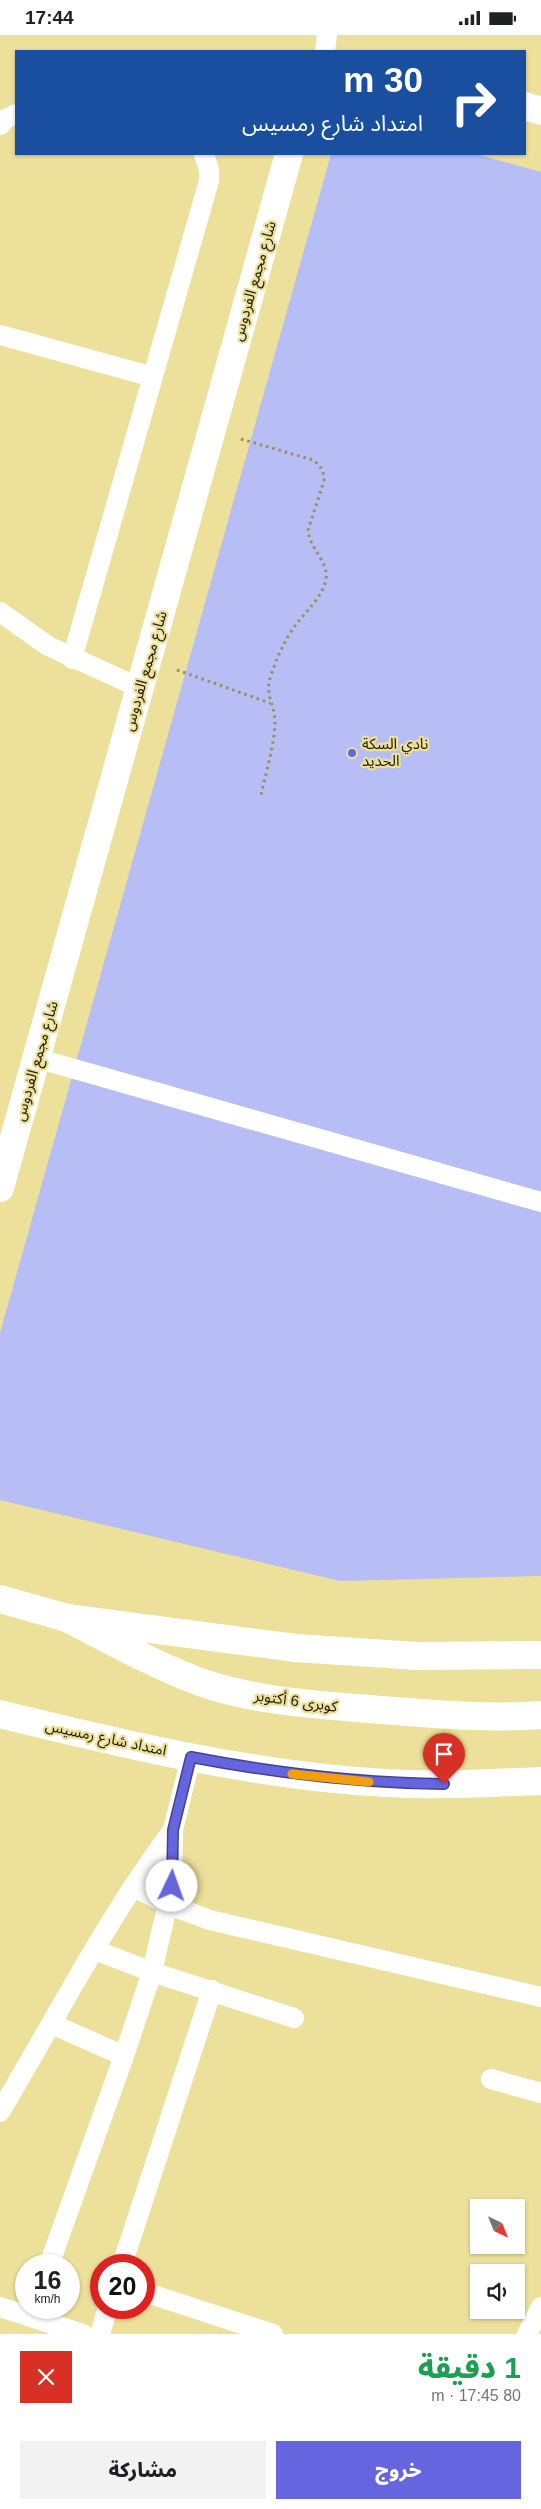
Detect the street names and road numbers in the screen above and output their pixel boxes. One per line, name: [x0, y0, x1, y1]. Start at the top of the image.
street label: شارع مجمع الفردوس: [228, 219, 283, 344]
street label: شارع مجمع الفردوس: [119, 609, 174, 734]
street label: شارع مجمع الفردوس: [10, 999, 65, 1124]
street label: كوبرى 6 أكتوبر: [252, 1686, 339, 1716]
street label: امتداد شارع رمسيس: [43, 1716, 168, 1763]

